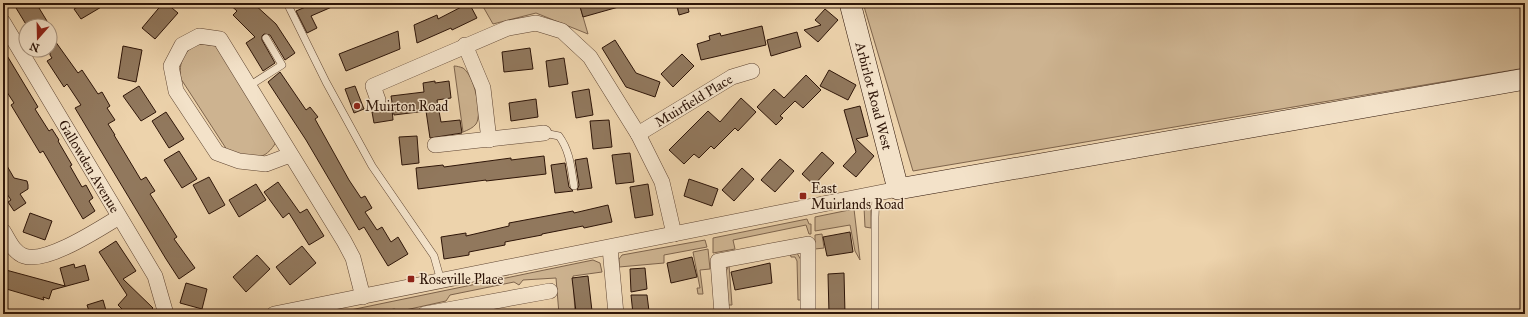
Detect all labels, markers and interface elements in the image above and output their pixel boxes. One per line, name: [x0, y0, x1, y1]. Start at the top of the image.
north arrow: [18, 18, 58, 58]
text: N: [28, 39, 41, 55]
street label: Arbirlot Road West: [851, 39, 896, 152]
street label: Muirfield Place: [652, 71, 736, 131]
place label: Muirton Road: [365, 98, 448, 115]
marker: Muirton Road: [352, 101, 362, 111]
street label: Gallowden Avenue: [54, 117, 123, 216]
place label: East Muirlands Road: [811, 180, 904, 213]
marker: East Muirlands Road: [798, 191, 808, 201]
place label: Roseville Place: [419, 271, 503, 288]
marker: Roseville Place: [406, 274, 416, 284]

